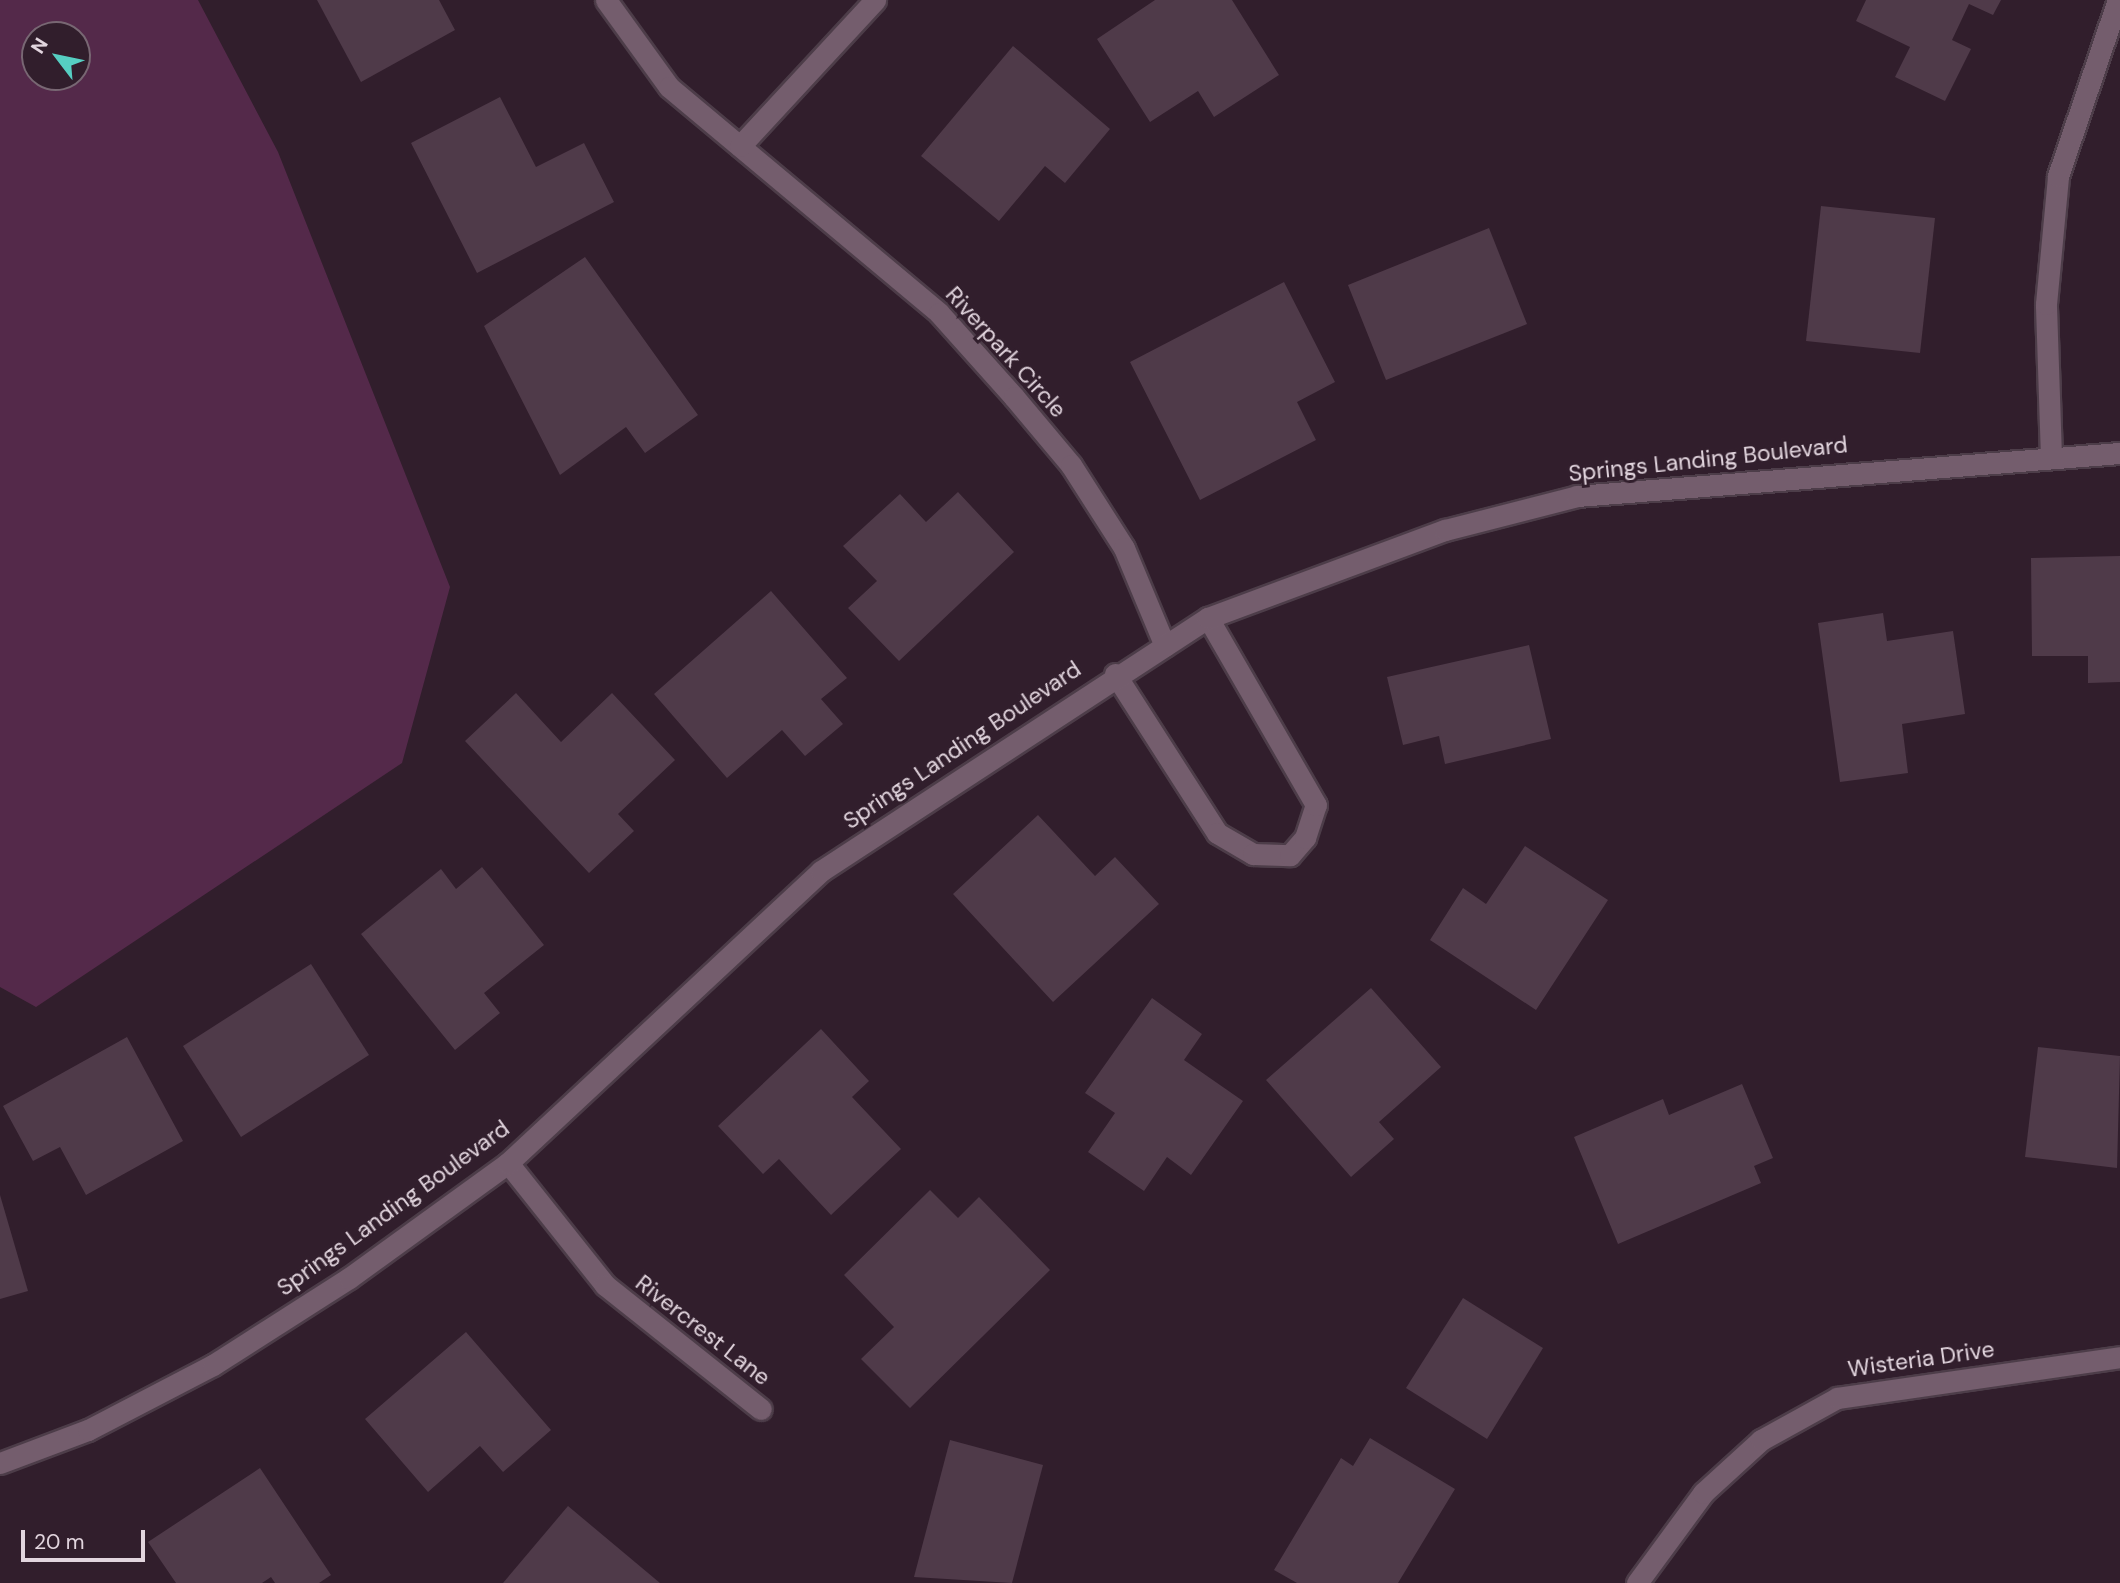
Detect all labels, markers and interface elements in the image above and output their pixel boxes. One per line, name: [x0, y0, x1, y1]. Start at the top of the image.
north arrow: [21, 21, 91, 91]
text: N: [25, 33, 54, 58]
street label: Riverpark Circle: [940, 281, 1072, 423]
street label: Springs Landing Boulevard: [1567, 431, 1849, 487]
street label: Springs Landing Boulevard: [838, 655, 1086, 835]
street label: Springs Landing Boulevard: [271, 1114, 515, 1302]
street label: Rivercrest Lane: [630, 1269, 776, 1391]
street label: Wisteria Drive: [1846, 1335, 1996, 1383]
scale bar: [24, 1516, 149, 1560]
text: 20 m: [34, 1528, 85, 1556]

